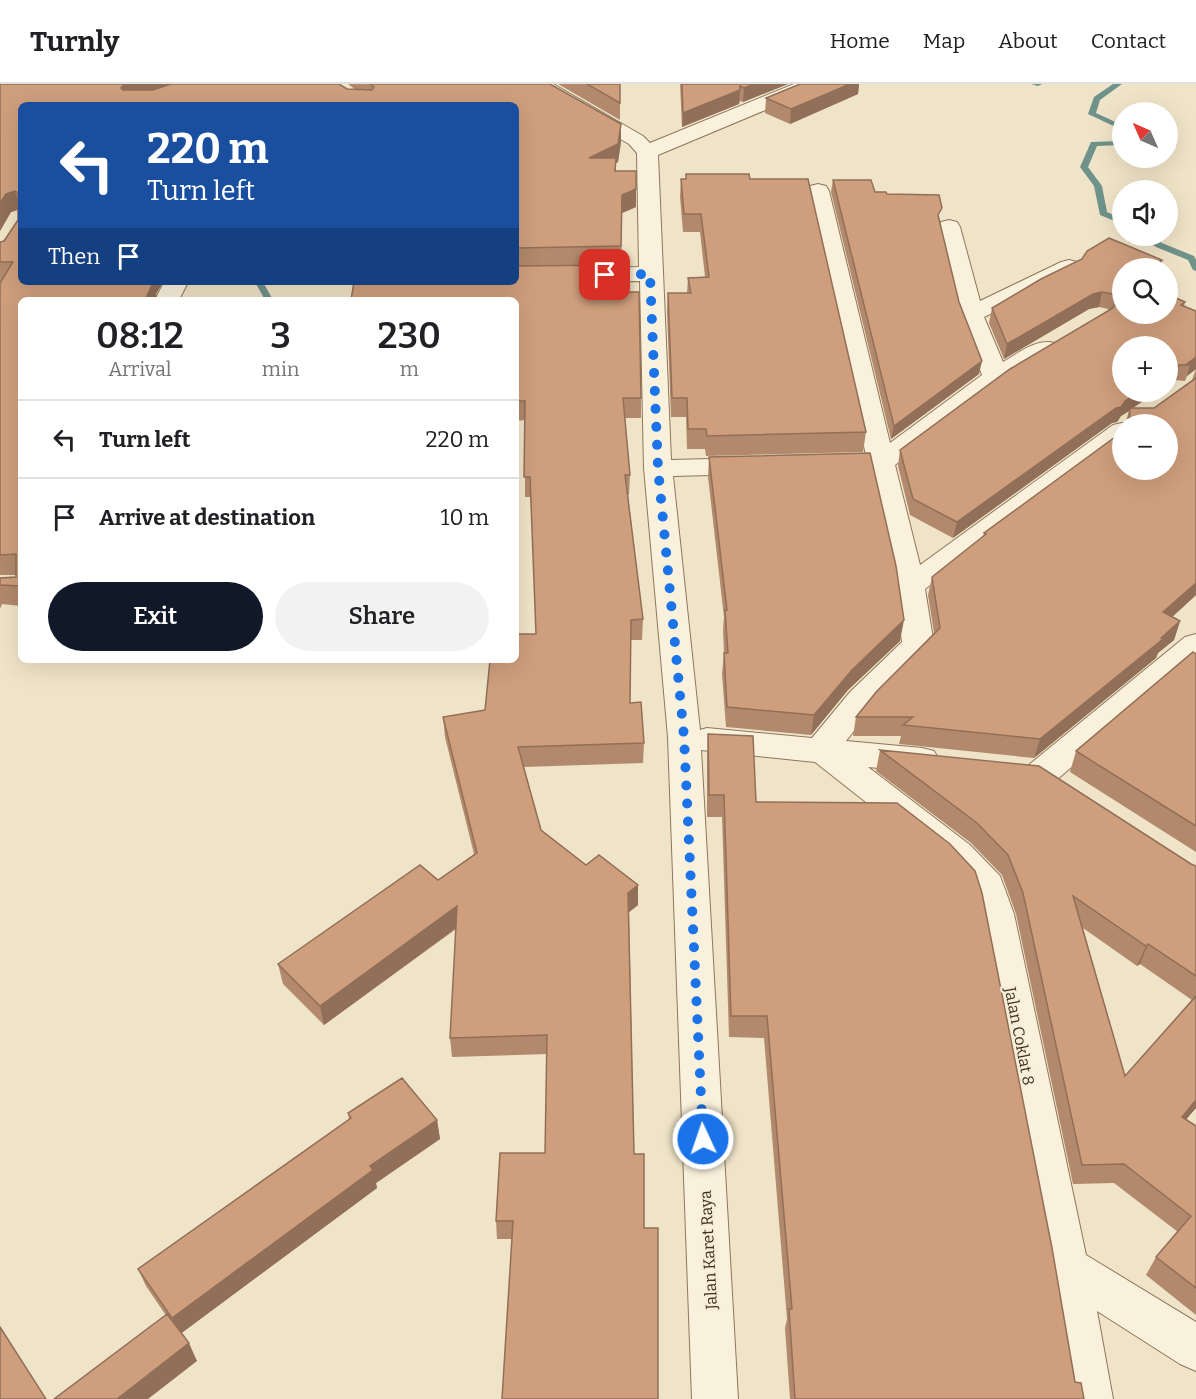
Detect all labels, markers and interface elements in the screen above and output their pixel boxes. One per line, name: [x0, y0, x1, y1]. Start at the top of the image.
text: Turnly: [30, 25, 119, 58]
text: Home: [830, 28, 890, 54]
text: Map: [923, 28, 965, 54]
text: About: [998, 28, 1058, 54]
text: Contact: [1091, 28, 1166, 54]
north arrow: [1112, 102, 1178, 168]
map controls: [1112, 102, 1178, 480]
text: 220 m: [147, 124, 269, 174]
icon: left: [48, 126, 126, 204]
text: Turn left: [147, 175, 255, 207]
button: sound: [1112, 180, 1178, 246]
icon: arrive: [112, 240, 145, 273]
text: Then: [48, 243, 100, 270]
pin: [579, 249, 630, 300]
icon: arrive: [588, 258, 621, 291]
button: search: [1112, 258, 1178, 324]
text: 08:12: [96, 314, 184, 358]
text: 3: [270, 314, 291, 358]
text: 230: [377, 314, 441, 358]
button: +: [1112, 336, 1178, 402]
text: Arrival: [108, 357, 172, 381]
text: min: [262, 357, 300, 381]
text: m: [400, 357, 419, 381]
button: −: [1112, 414, 1178, 480]
icon: left: [48, 423, 81, 456]
text: Turn left: [99, 426, 191, 453]
text: 220 m: [426, 426, 489, 453]
icon: arrive: [48, 501, 81, 534]
text: Arrive at destination: [99, 504, 315, 531]
text: 10 m: [441, 504, 489, 531]
button: Exit: [48, 582, 263, 651]
button: Share: [275, 582, 489, 651]
street label: Jalan Coklat 8: [1000, 984, 1038, 1087]
position arrow: [671, 1107, 735, 1171]
street label: Jalan Karet Raya: [696, 1190, 721, 1311]

